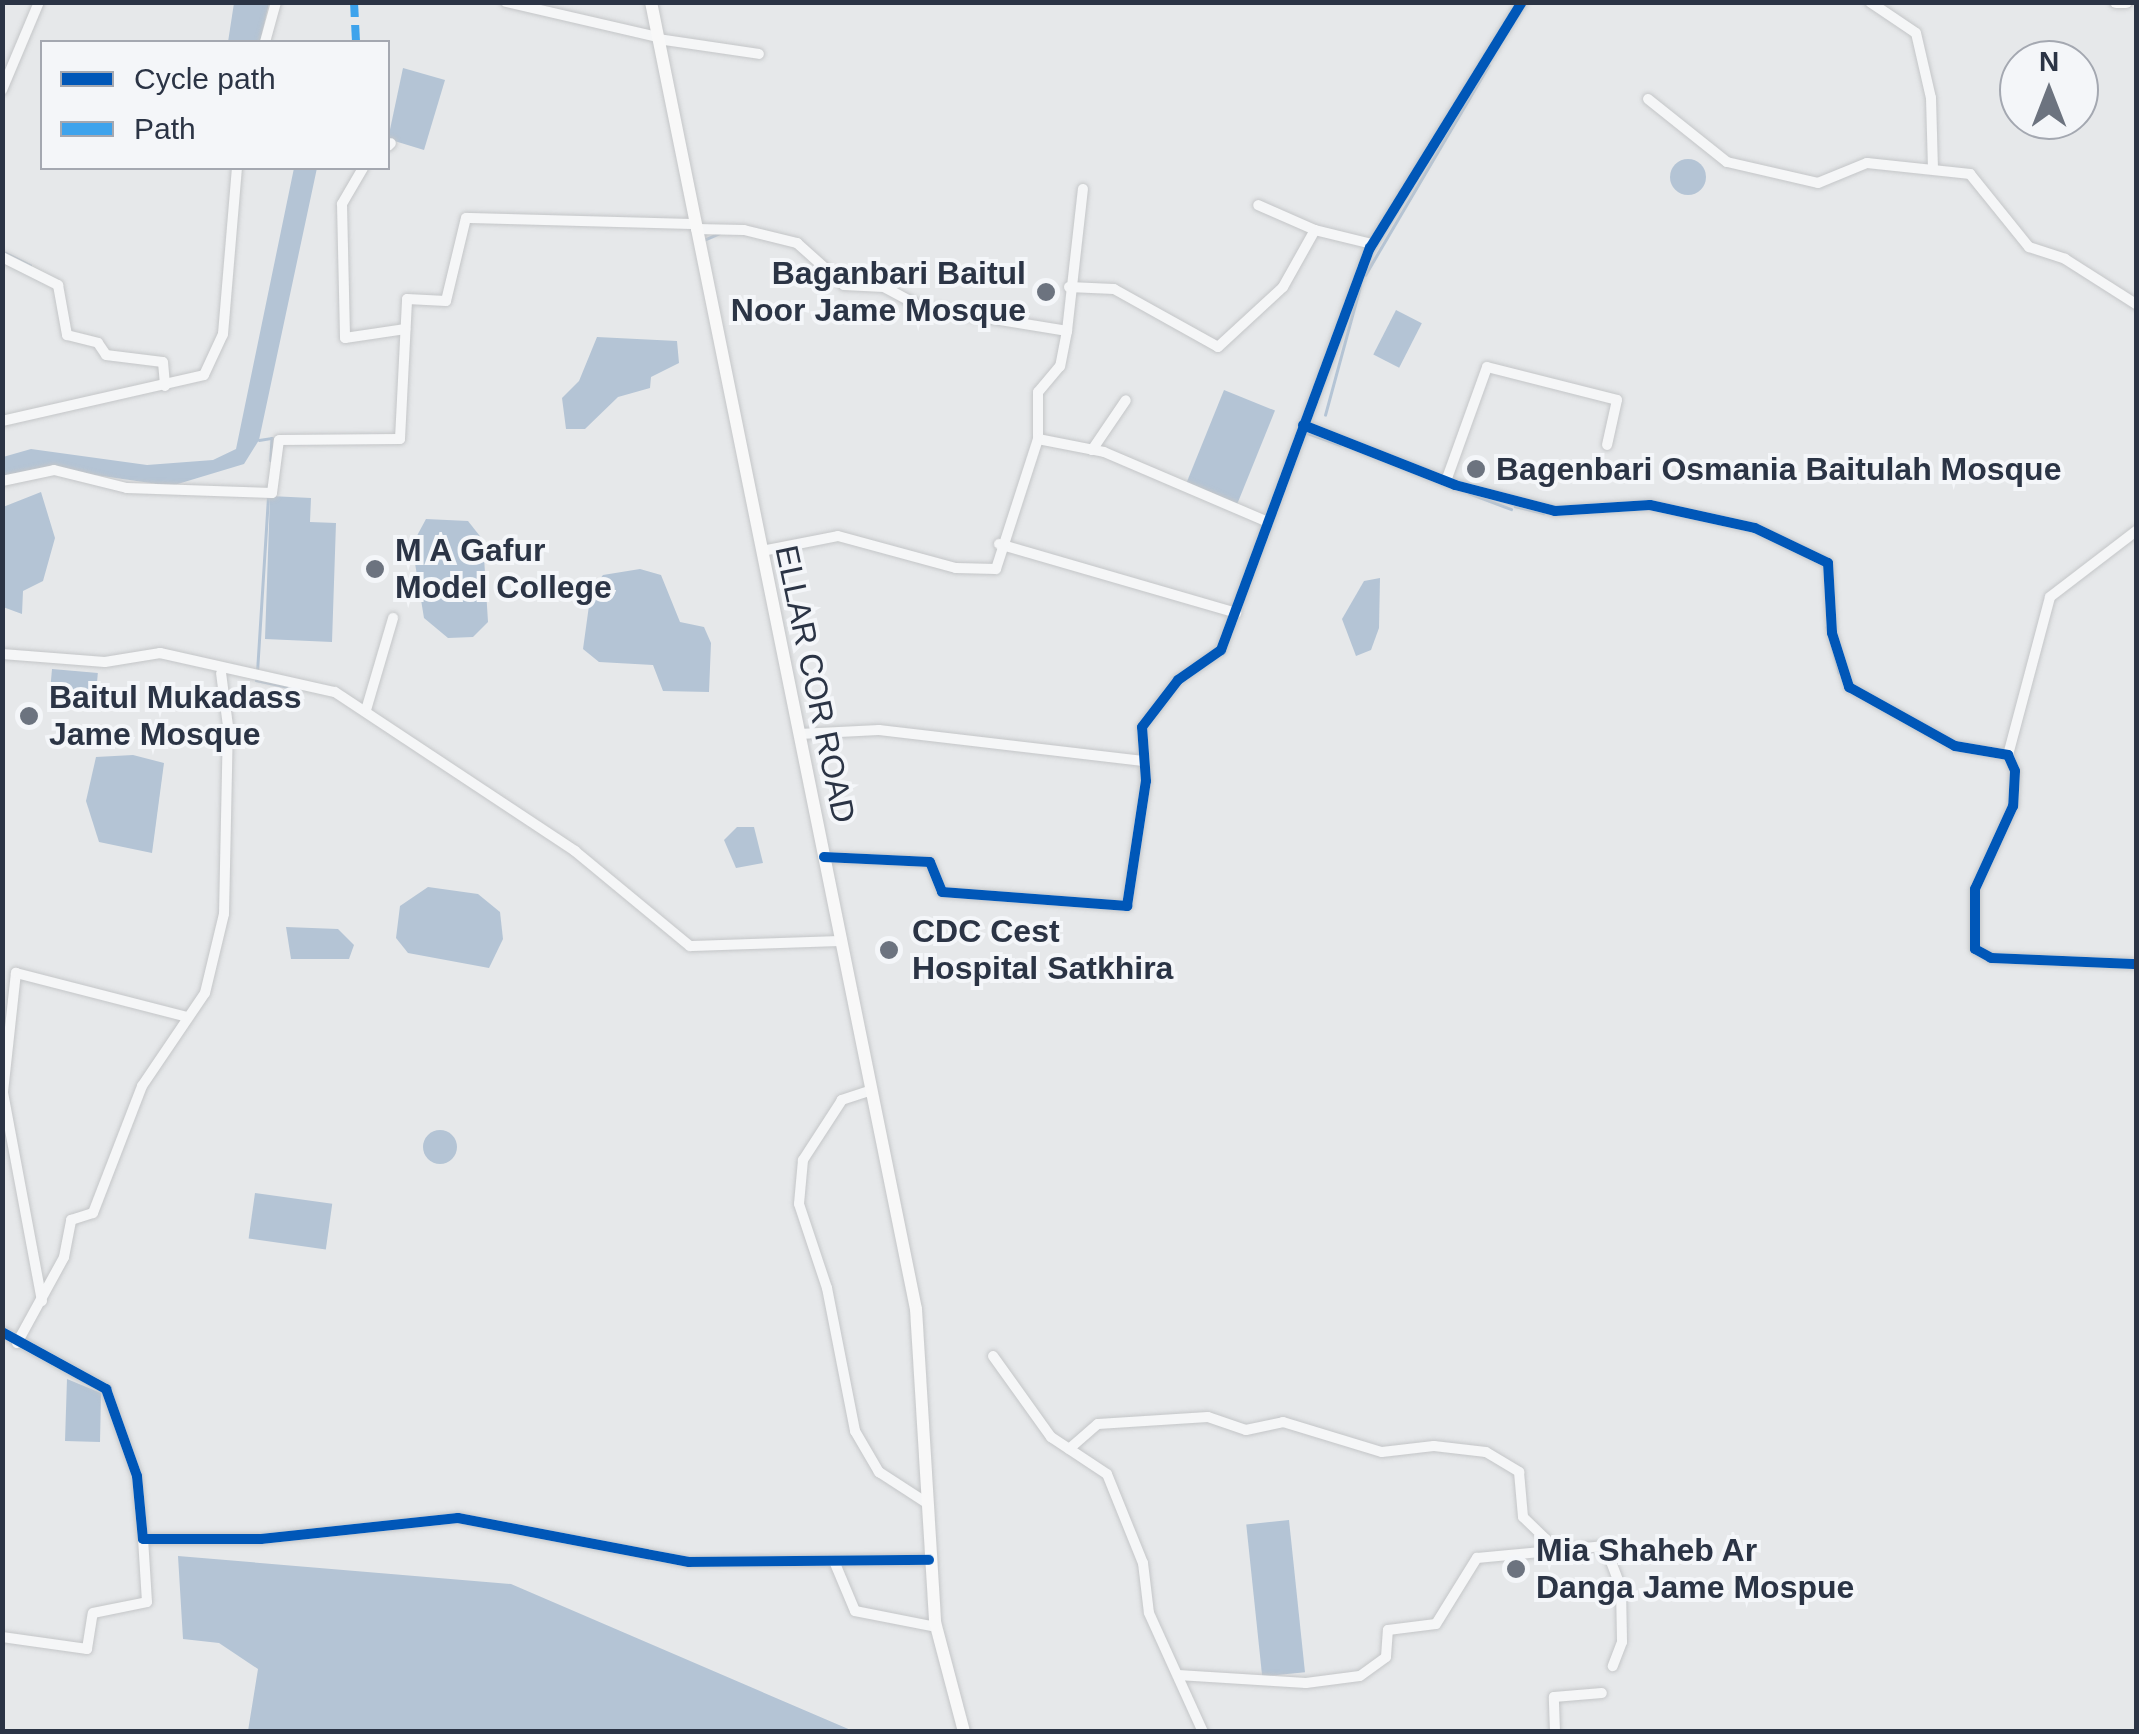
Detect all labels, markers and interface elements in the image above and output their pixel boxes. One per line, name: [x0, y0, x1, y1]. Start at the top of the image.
legend: [40, 40, 390, 170]
north arrow: [1999, 40, 2099, 140]
text: N: [2039, 46, 2059, 77]
text: Cycle path: [134, 62, 276, 95]
text: Path: [134, 112, 196, 145]
place label: Baganbari Baitul Noor Jame Mosque: [731, 255, 1026, 330]
marker: Baganbari Baitul Noor Jame Mosque: [1035, 281, 1057, 303]
place label: Bagenbari Osmania Baitulah Mosque: [1496, 450, 2061, 488]
marker: Bagenbari Osmania Baitulah Mosque: [1465, 458, 1487, 480]
place label: M A Gafur Model College: [395, 532, 612, 607]
street label: ELLAR COR ROAD: [767, 542, 863, 826]
marker: M A Gafur Model College: [364, 558, 386, 580]
place label: Baitul Mukadass Jame Mosque: [49, 679, 302, 754]
marker: Baitul Mukadass Jame Mosque: [18, 705, 40, 727]
place label: CDC Cest Hospital Satkhira: [912, 913, 1173, 988]
marker: CDC Cest Hospital Satkhira: [876, 937, 902, 963]
place label: Mia Shaheb Ar Danga Jame Mospue: [1536, 1532, 1854, 1607]
marker: Mia Shaheb Ar Danga Jame Mospue: [1505, 1558, 1527, 1580]

